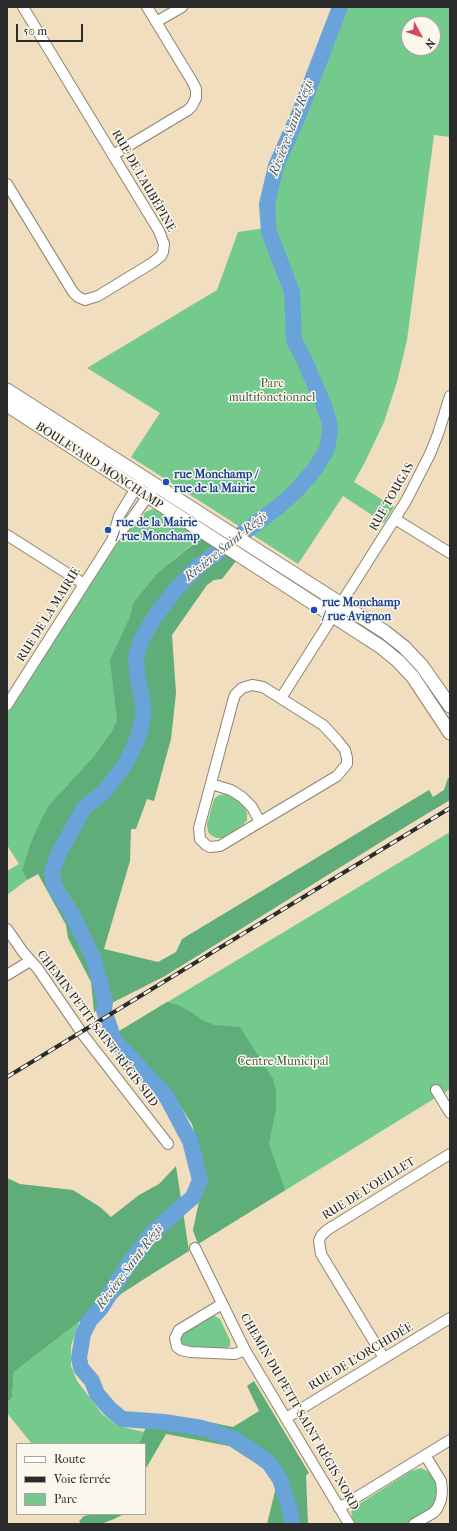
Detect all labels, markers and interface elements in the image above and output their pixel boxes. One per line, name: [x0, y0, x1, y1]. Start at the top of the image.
scale bar: [18, 16, 85, 42]
north arrow: [401, 16, 441, 56]
text: 50 m: [23, 24, 47, 38]
text: N: [422, 36, 437, 51]
water label: Rivière Saint-Régis: [266, 78, 318, 178]
street label: RUE DE L'AUBÉPINE: [108, 128, 178, 234]
park label: Parc multifonctionnel: [229, 377, 315, 405]
street label: BOULEVARD MONCHAMP: [33, 419, 165, 513]
street label: RUE TOUGAS: [367, 460, 417, 534]
place label: rue Monchamp / rue de la Mairie: [174, 468, 258, 496]
marker: rue Monchamp / rue de la Mairie: [161, 477, 171, 487]
water label: Rivière Saint-Régis: [181, 509, 271, 585]
place label: rue de la Mairie / rue Monchamp: [116, 516, 200, 544]
marker: rue de la Mairie / rue Monchamp: [103, 525, 113, 535]
street label: RUE DE LA MAIRIE: [14, 565, 84, 665]
place label: rue Monchamp / rue Avignon: [322, 596, 400, 624]
marker: rue Monchamp / rue Avignon: [309, 605, 319, 615]
street label: CHEMIN PETIT-SAINT-RÉGIS SUD: [33, 948, 161, 1110]
park label: Centre Municipal: [237, 1055, 329, 1069]
street label: RUE DE L'OEILLET: [320, 1155, 418, 1223]
water label: Rivière Saint-Régis: [93, 1222, 167, 1312]
street label: CHEMIN DU PETIT-SAINT-RÉGIS NORD: [237, 1311, 361, 1513]
street label: RUE DE L'ORCHIDÉE: [306, 1320, 416, 1394]
legend: [16, 1443, 146, 1515]
text: Route: [54, 1452, 86, 1466]
text: Voie ferrée: [54, 1472, 111, 1486]
text: Parc: [54, 1492, 77, 1506]

